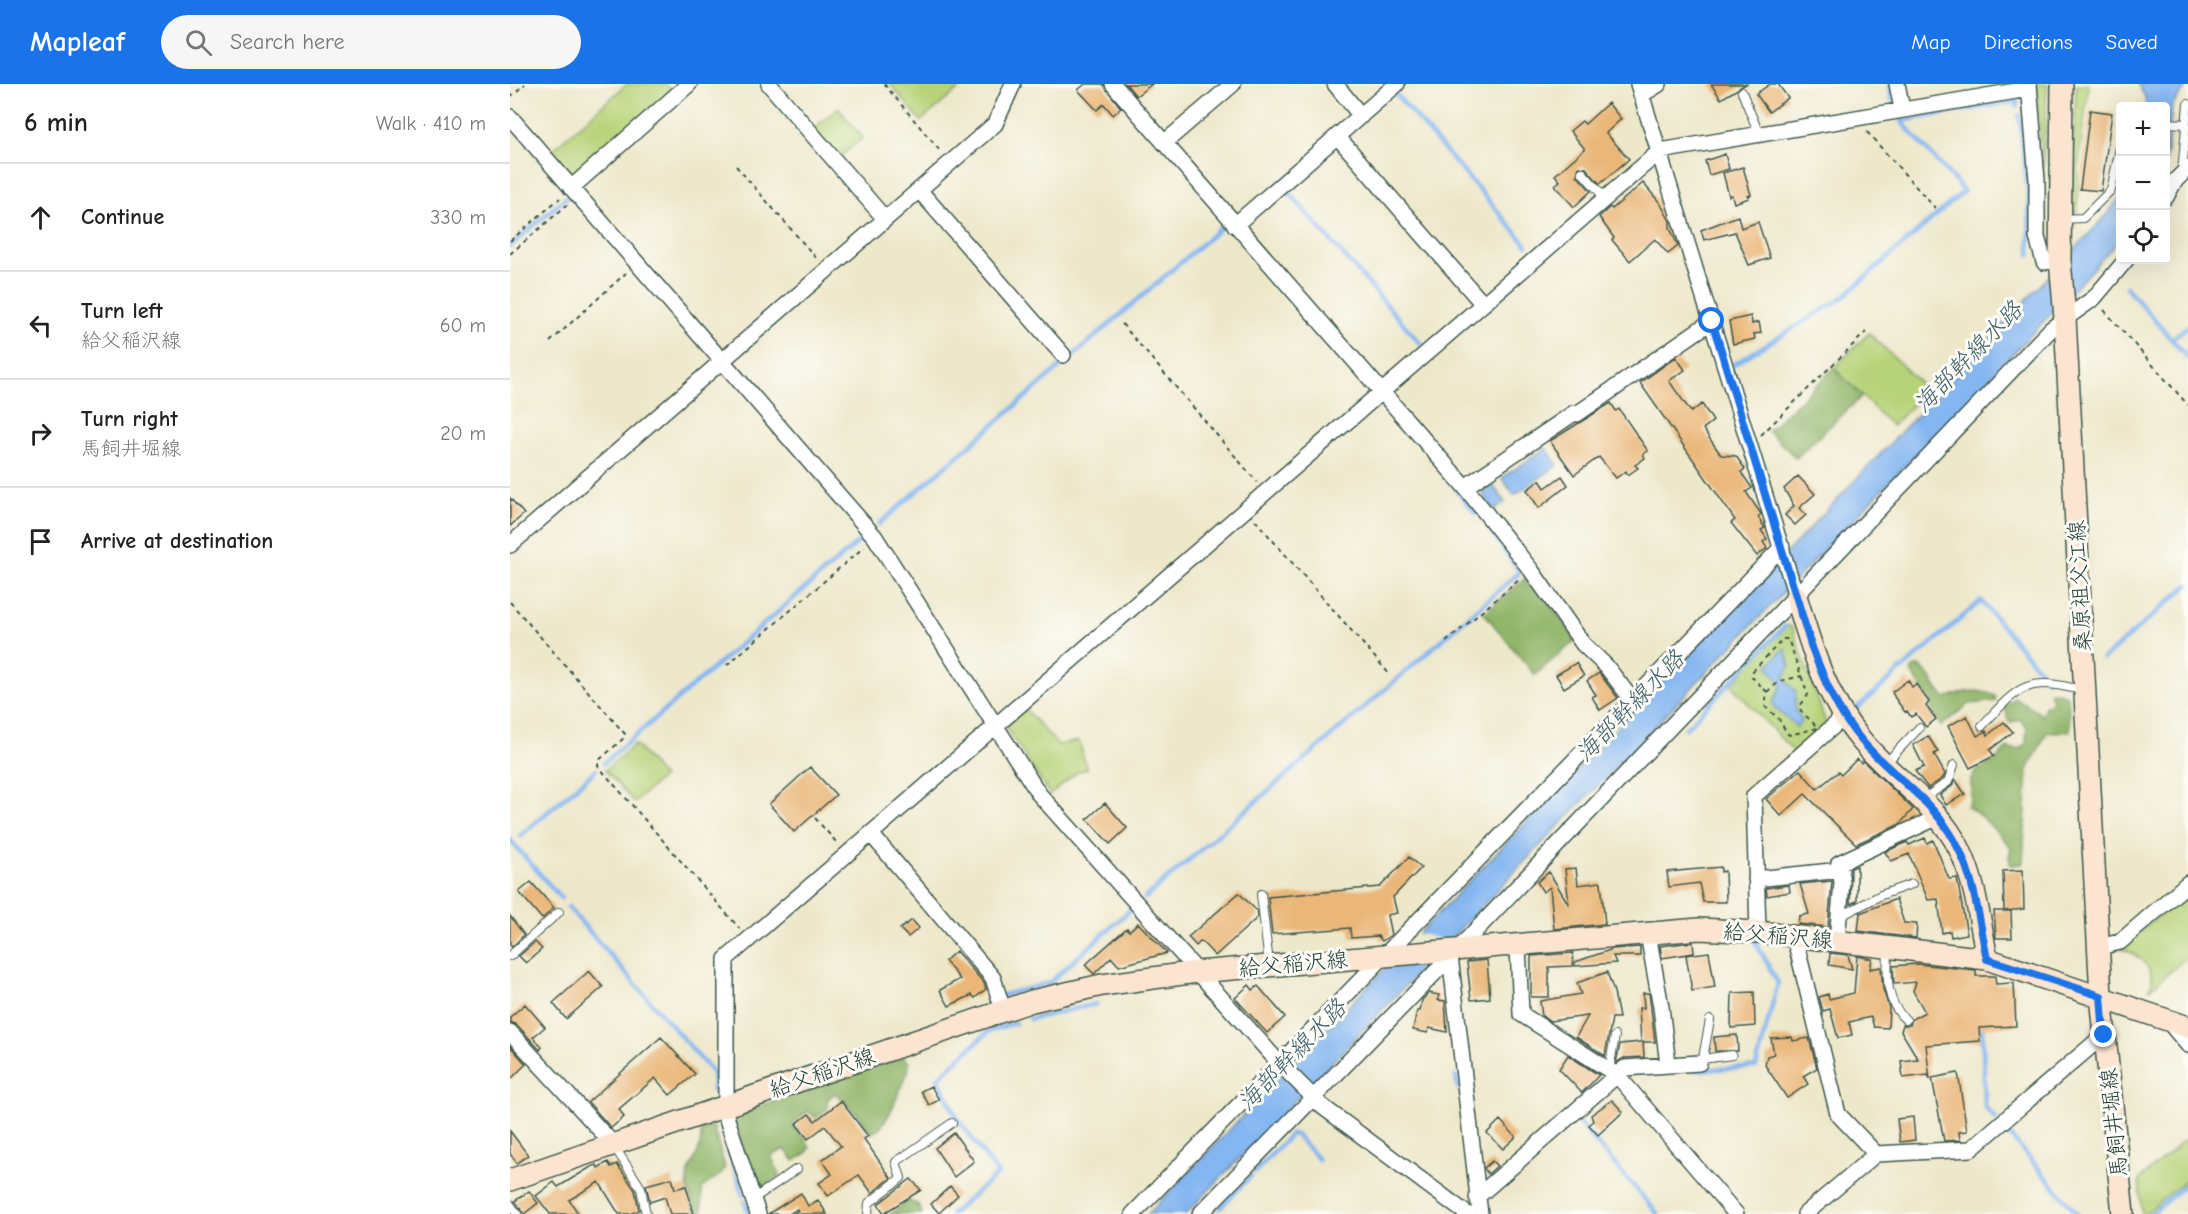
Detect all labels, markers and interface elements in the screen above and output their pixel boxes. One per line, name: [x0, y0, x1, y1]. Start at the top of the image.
search box: [161, 15, 581, 69]
text: Mapleaf: [30, 26, 125, 58]
icon: search: [182, 26, 215, 59]
text: Search here: [230, 29, 344, 55]
text: Map: [1911, 30, 1951, 54]
text: Directions: [1984, 30, 2073, 54]
text: Saved: [2106, 30, 2158, 54]
map controls: [2116, 102, 2170, 264]
button: +: [2116, 102, 2170, 156]
text: 6 min: [24, 108, 88, 138]
text: Walk · 410 m: [376, 112, 486, 135]
button: −: [2116, 156, 2170, 210]
icon: ahead: [24, 201, 57, 234]
text: Continue: [81, 204, 164, 230]
text: 330 m: [430, 206, 486, 229]
button: locate: [2116, 210, 2170, 264]
water label: 海部幹線水路: [1908, 294, 2029, 419]
text: Turn left: [81, 298, 163, 324]
route start: [1698, 307, 1724, 333]
icon: left: [24, 309, 57, 342]
text: 60 m: [440, 314, 486, 337]
text: 給父稲沢線: [81, 329, 181, 352]
text: Turn right: [81, 406, 178, 432]
icon: right: [24, 417, 57, 450]
text: 20 m: [440, 422, 486, 445]
text: 馬飼井堀線: [81, 437, 181, 460]
street label: 桑原祖父江線: [2064, 519, 2096, 653]
icon: arrive: [24, 525, 57, 558]
text: Arrive at destination: [81, 528, 273, 554]
water label: 海部幹線水路: [1570, 643, 1691, 768]
street label: 給父稲沢線: [1722, 918, 1834, 954]
street label: 給父稲沢線: [1237, 946, 1349, 982]
water label: 海部幹線水路: [1232, 992, 1353, 1117]
route end: [2090, 1021, 2116, 1047]
street label: 給父稲沢線: [766, 1043, 879, 1103]
street label: 馬飼井堀線: [2095, 1067, 2133, 1179]

